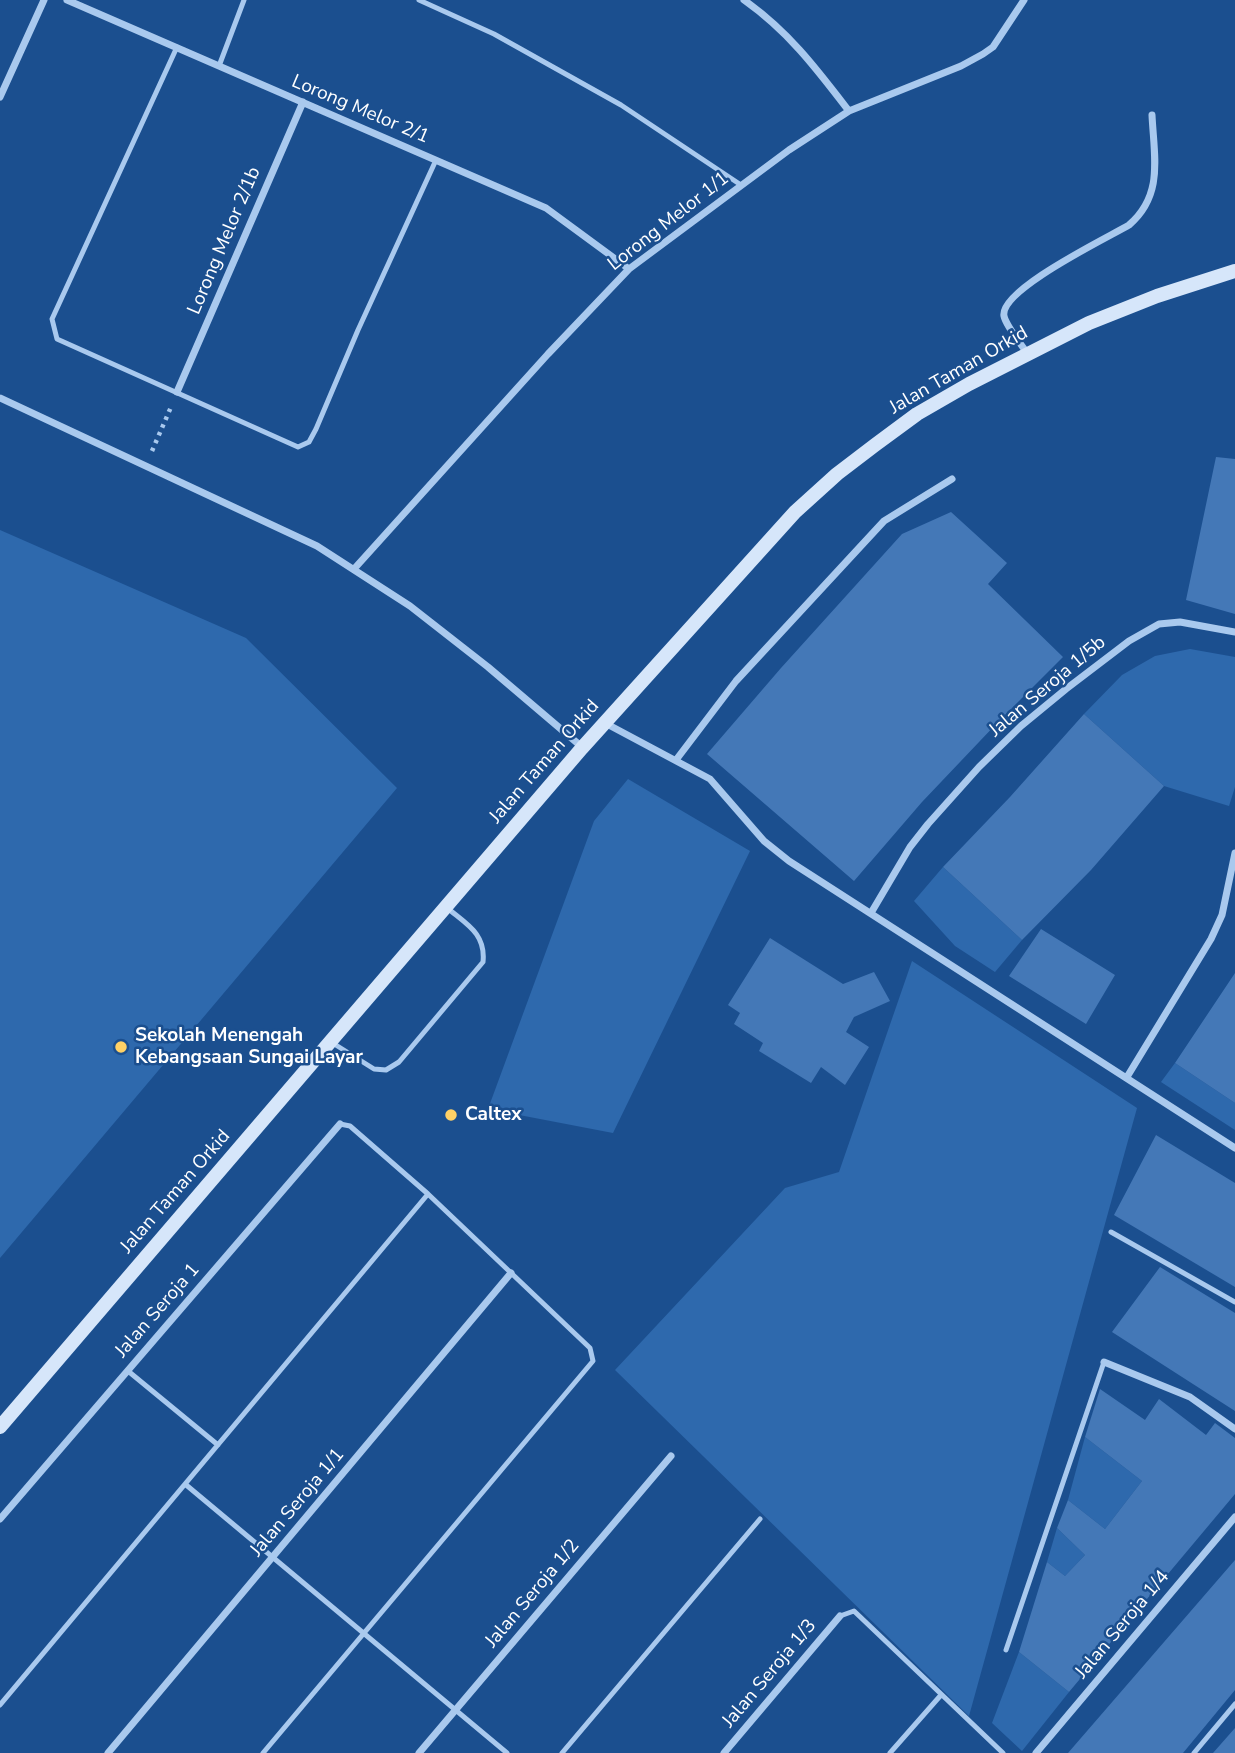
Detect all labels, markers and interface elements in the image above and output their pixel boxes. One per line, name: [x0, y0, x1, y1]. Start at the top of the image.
street label: Lorong Melor 2/1: [288, 71, 432, 149]
street label: Lorong Melor 2/1b: [184, 164, 266, 318]
street label: Lorong Melor 1/1: [604, 168, 734, 276]
street label: Jalan Taman Orkid: [886, 322, 1032, 420]
street label: Jalan Seroja 1/5b: [985, 632, 1111, 742]
street label: Jalan Taman Orkid: [485, 696, 605, 828]
place label: Sekolah Menengah Kebangsaan Sungai Layar: [135, 1025, 363, 1069]
marker: Sekolah Menengah Kebangsaan Sungai Layar: [113, 1039, 129, 1055]
place label: Caltex: [465, 1104, 522, 1126]
marker: Caltex: [443, 1107, 459, 1123]
street label: Jalan Taman Orkid: [116, 1126, 236, 1258]
street label: Jalan Seroja 1: [111, 1259, 205, 1363]
street label: Jalan Seroja 1/1: [246, 1444, 350, 1562]
street label: Jalan Seroja 1/2: [481, 1535, 585, 1653]
street label: Jalan Seroja 1/4: [1071, 1566, 1175, 1684]
street label: Jalan Seroja 1/3: [718, 1615, 822, 1733]

